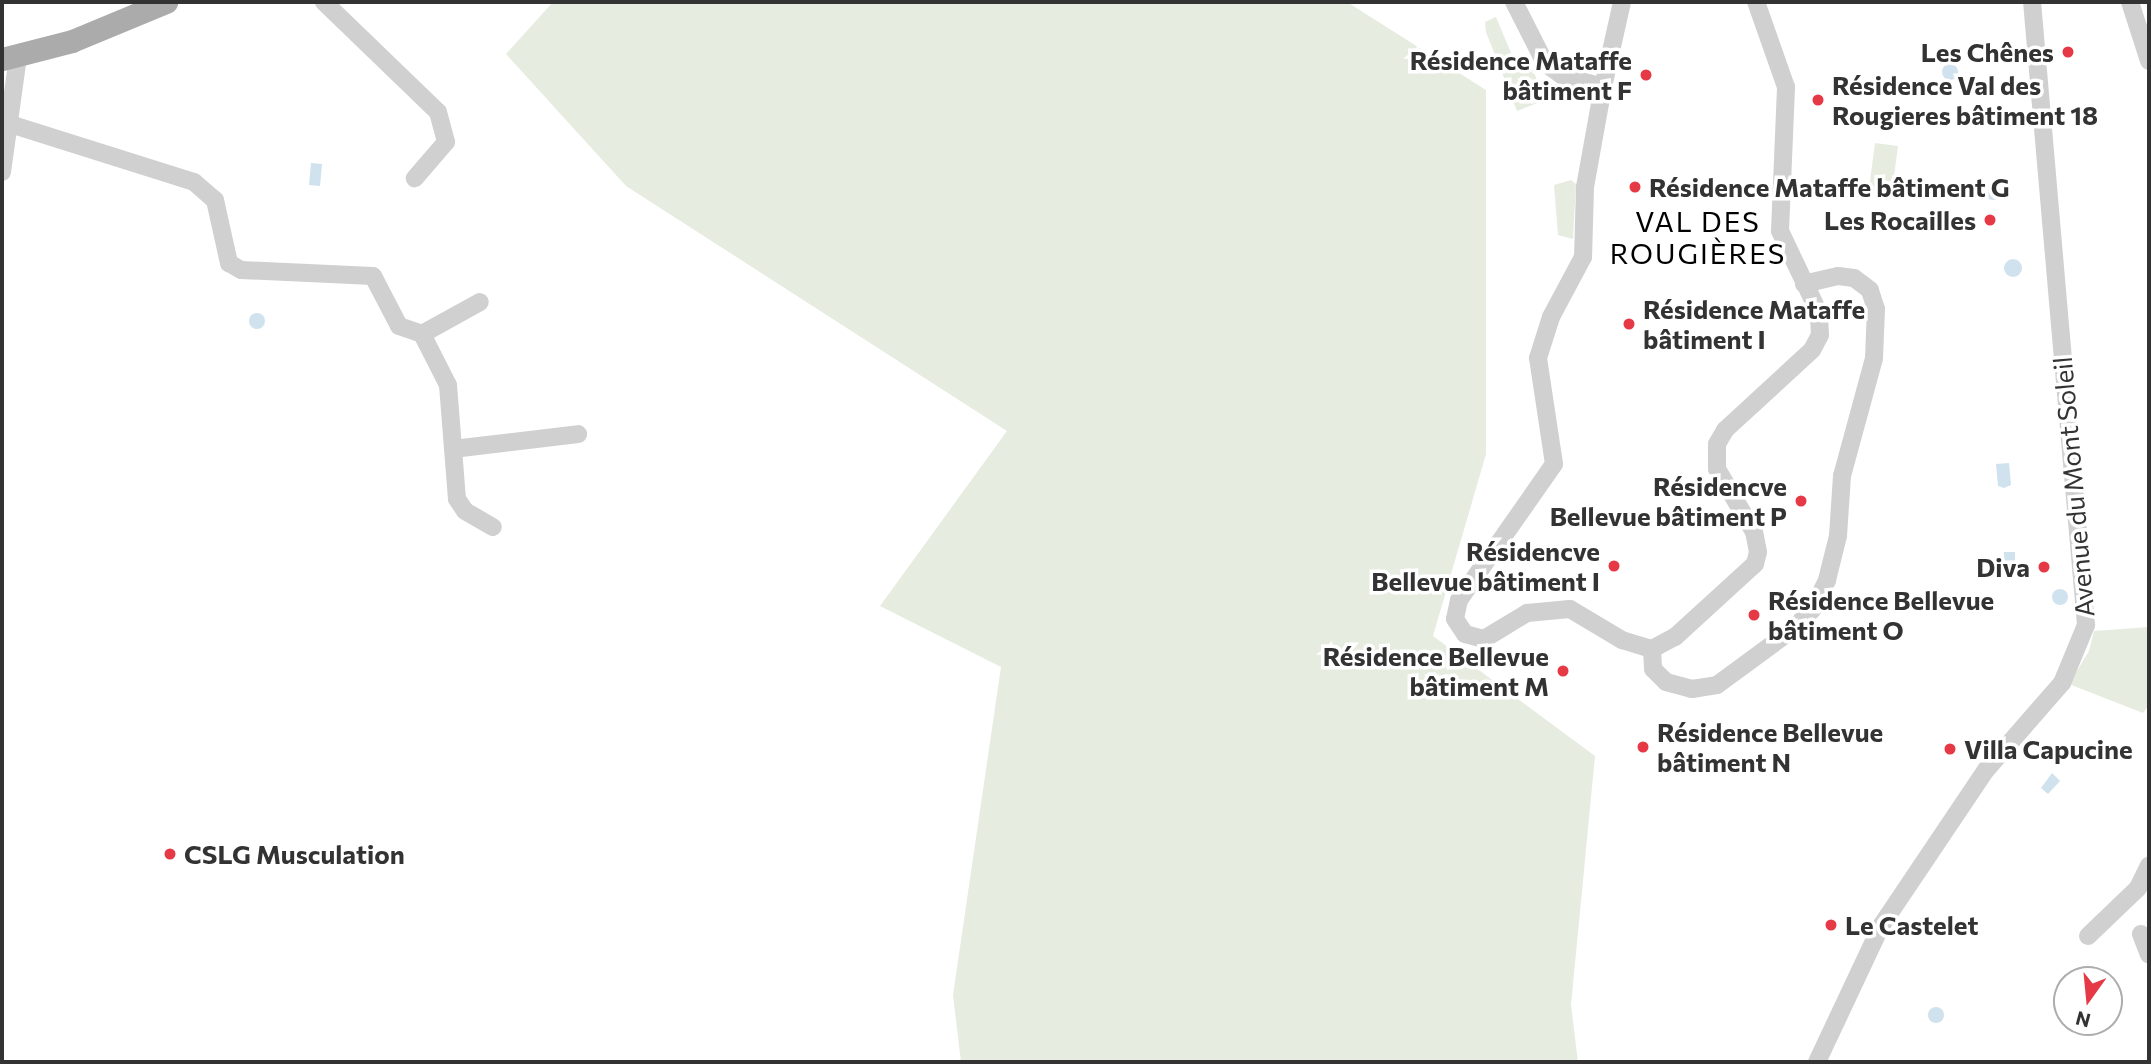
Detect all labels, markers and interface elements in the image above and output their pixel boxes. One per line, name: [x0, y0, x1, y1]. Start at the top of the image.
place label: Les Chênes: [1921, 36, 2054, 68]
place label: Résidence Mataffe bâtiment F: [1410, 44, 1632, 106]
marker: Les Chênes: [2060, 44, 2076, 60]
marker: Résidence Mataffe bâtiment F: [1638, 67, 1654, 83]
place label: Résidence Val des Rougieres bâtiment 18: [1832, 69, 2098, 130]
marker: Résidence Val des Rougieres bâtiment 18: [1810, 92, 1826, 108]
place label: Résidence Mataffe bâtiment G: [1649, 171, 2010, 203]
marker: Résidence Mataffe bâtiment G: [1627, 179, 1643, 195]
district label: VAL DES ROUGIÈRES: [1611, 204, 1785, 270]
place label: Les Rocailles: [1824, 204, 1976, 236]
marker: Les Rocailles: [1982, 212, 1998, 228]
place label: Résidence Mataffe bâtiment I: [1643, 293, 1865, 354]
marker: Résidence Mataffe bâtiment I: [1621, 316, 1637, 332]
street label: Avenue du Mont Soleil: [2046, 355, 2100, 619]
place label: Résidencve Bellevue bâtiment P: [1550, 470, 1787, 532]
marker: Résidencve Bellevue bâtiment P: [1793, 493, 1809, 509]
place label: Résidencve Bellevue bâtiment I: [1371, 535, 1600, 596]
place label: Diva: [1976, 551, 2030, 583]
marker: Résidencve Bellevue bâtiment I: [1606, 558, 1622, 574]
marker: Diva: [2036, 559, 2052, 575]
place label: Résidence Bellevue bâtiment O: [1768, 584, 1994, 646]
marker: Résidence Bellevue bâtiment O: [1746, 607, 1762, 623]
place label: Résidence Bellevue bâtiment M: [1323, 640, 1549, 702]
marker: Résidence Bellevue bâtiment M: [1555, 663, 1571, 679]
place label: Résidence Bellevue bâtiment N: [1657, 716, 1883, 778]
place label: Villa Capucine: [1964, 733, 2133, 765]
marker: Résidence Bellevue bâtiment N: [1635, 739, 1651, 755]
marker: Villa Capucine: [1942, 741, 1958, 757]
place label: CSLG Musculation: [184, 838, 405, 870]
marker: CSLG Musculation: [162, 846, 178, 862]
place label: Le Castelet: [1845, 909, 1978, 941]
marker: Le Castelet: [1823, 917, 1839, 933]
north arrow: [2053, 966, 2123, 1036]
text: N: [2073, 1007, 2093, 1033]

